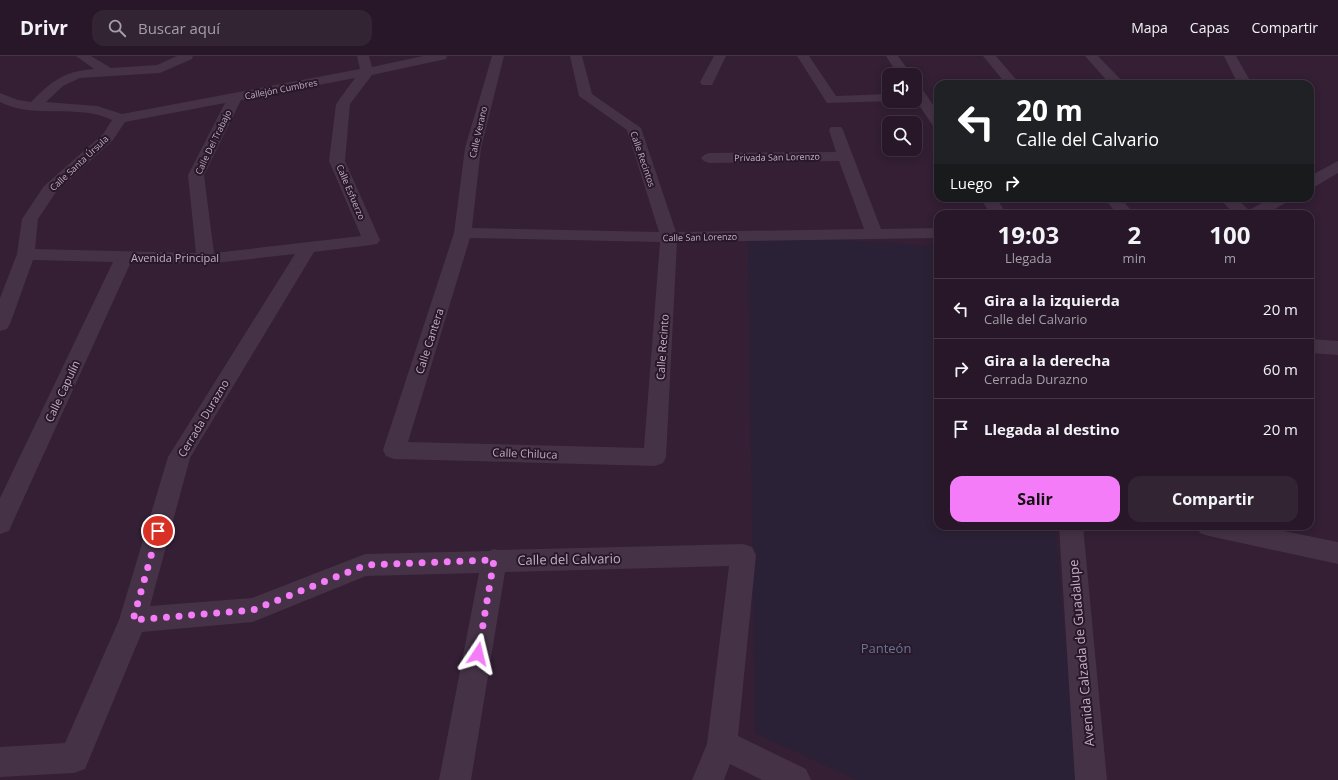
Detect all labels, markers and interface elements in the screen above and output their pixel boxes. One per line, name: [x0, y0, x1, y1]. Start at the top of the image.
search box: [92, 10, 372, 46]
text: Drivr: [20, 15, 68, 41]
icon: search: [106, 17, 128, 39]
text: Buscar aquí: [138, 18, 220, 38]
text: Mapa: [1131, 18, 1168, 37]
text: Capas: [1190, 18, 1229, 37]
text: Compartir: [1251, 18, 1318, 37]
map controls: [882, 68, 922, 156]
button: sound: [882, 68, 922, 108]
street label: Callejón Cumbres: [244, 76, 318, 102]
text: 20 m: [1016, 91, 1083, 129]
icon: left: [950, 96, 1002, 148]
street label: Calle Verano: [466, 105, 490, 159]
street label: Calle Del Trabajo: [192, 107, 234, 177]
button: search: [882, 116, 922, 156]
text: Calle del Calvario: [1016, 127, 1159, 151]
street label: Calle Recintos: [627, 129, 659, 189]
street label: Calle Santa Úrsula: [47, 132, 111, 194]
street label: Privada San Lorenzo: [734, 150, 820, 164]
street label: Calle Esfuerzo: [334, 162, 368, 222]
icon: right: [1001, 172, 1023, 194]
text: Luego: [950, 173, 993, 193]
text: 19:03: [997, 218, 1059, 251]
text: 2: [1127, 218, 1141, 251]
text: 100: [1209, 218, 1251, 251]
street label: Calle San Lorenzo: [663, 230, 737, 244]
text: Llegada: [1005, 249, 1052, 267]
text: min: [1123, 249, 1146, 267]
text: m: [1224, 249, 1236, 267]
street label: Avenida Principal: [131, 250, 219, 265]
text: Gira a la izquierda: [984, 290, 1120, 310]
icon: left: [950, 298, 972, 320]
text: 20 m: [1263, 299, 1298, 319]
street label: Calle Cantera: [411, 306, 447, 376]
text: Calle del Calvario: [984, 310, 1087, 328]
street label: Calle Recinto: [652, 313, 672, 380]
text: Gira a la derecha: [984, 350, 1110, 370]
street label: Calle Capulín: [41, 358, 83, 424]
icon: right: [950, 358, 972, 380]
text: 60 m: [1263, 359, 1298, 379]
text: Cerrada Durazno: [984, 370, 1088, 388]
street label: Cerrada Durazno: [174, 376, 232, 459]
icon: arrive: [950, 418, 972, 440]
text: Llegada al destino: [984, 419, 1119, 439]
text: 20 m: [1263, 419, 1298, 439]
street label: Calle Chiluca: [492, 444, 558, 462]
button: Salir: [950, 476, 1120, 522]
button: Compartir: [1128, 476, 1298, 522]
pin: [141, 514, 175, 548]
icon: arrive: [147, 520, 169, 542]
street label: Calle del Calvario: [517, 549, 621, 569]
street label: Avenida Calzada de Guadalupe: [1064, 559, 1098, 747]
position arrow: [457, 633, 499, 675]
park label: Panteón: [861, 639, 911, 657]

